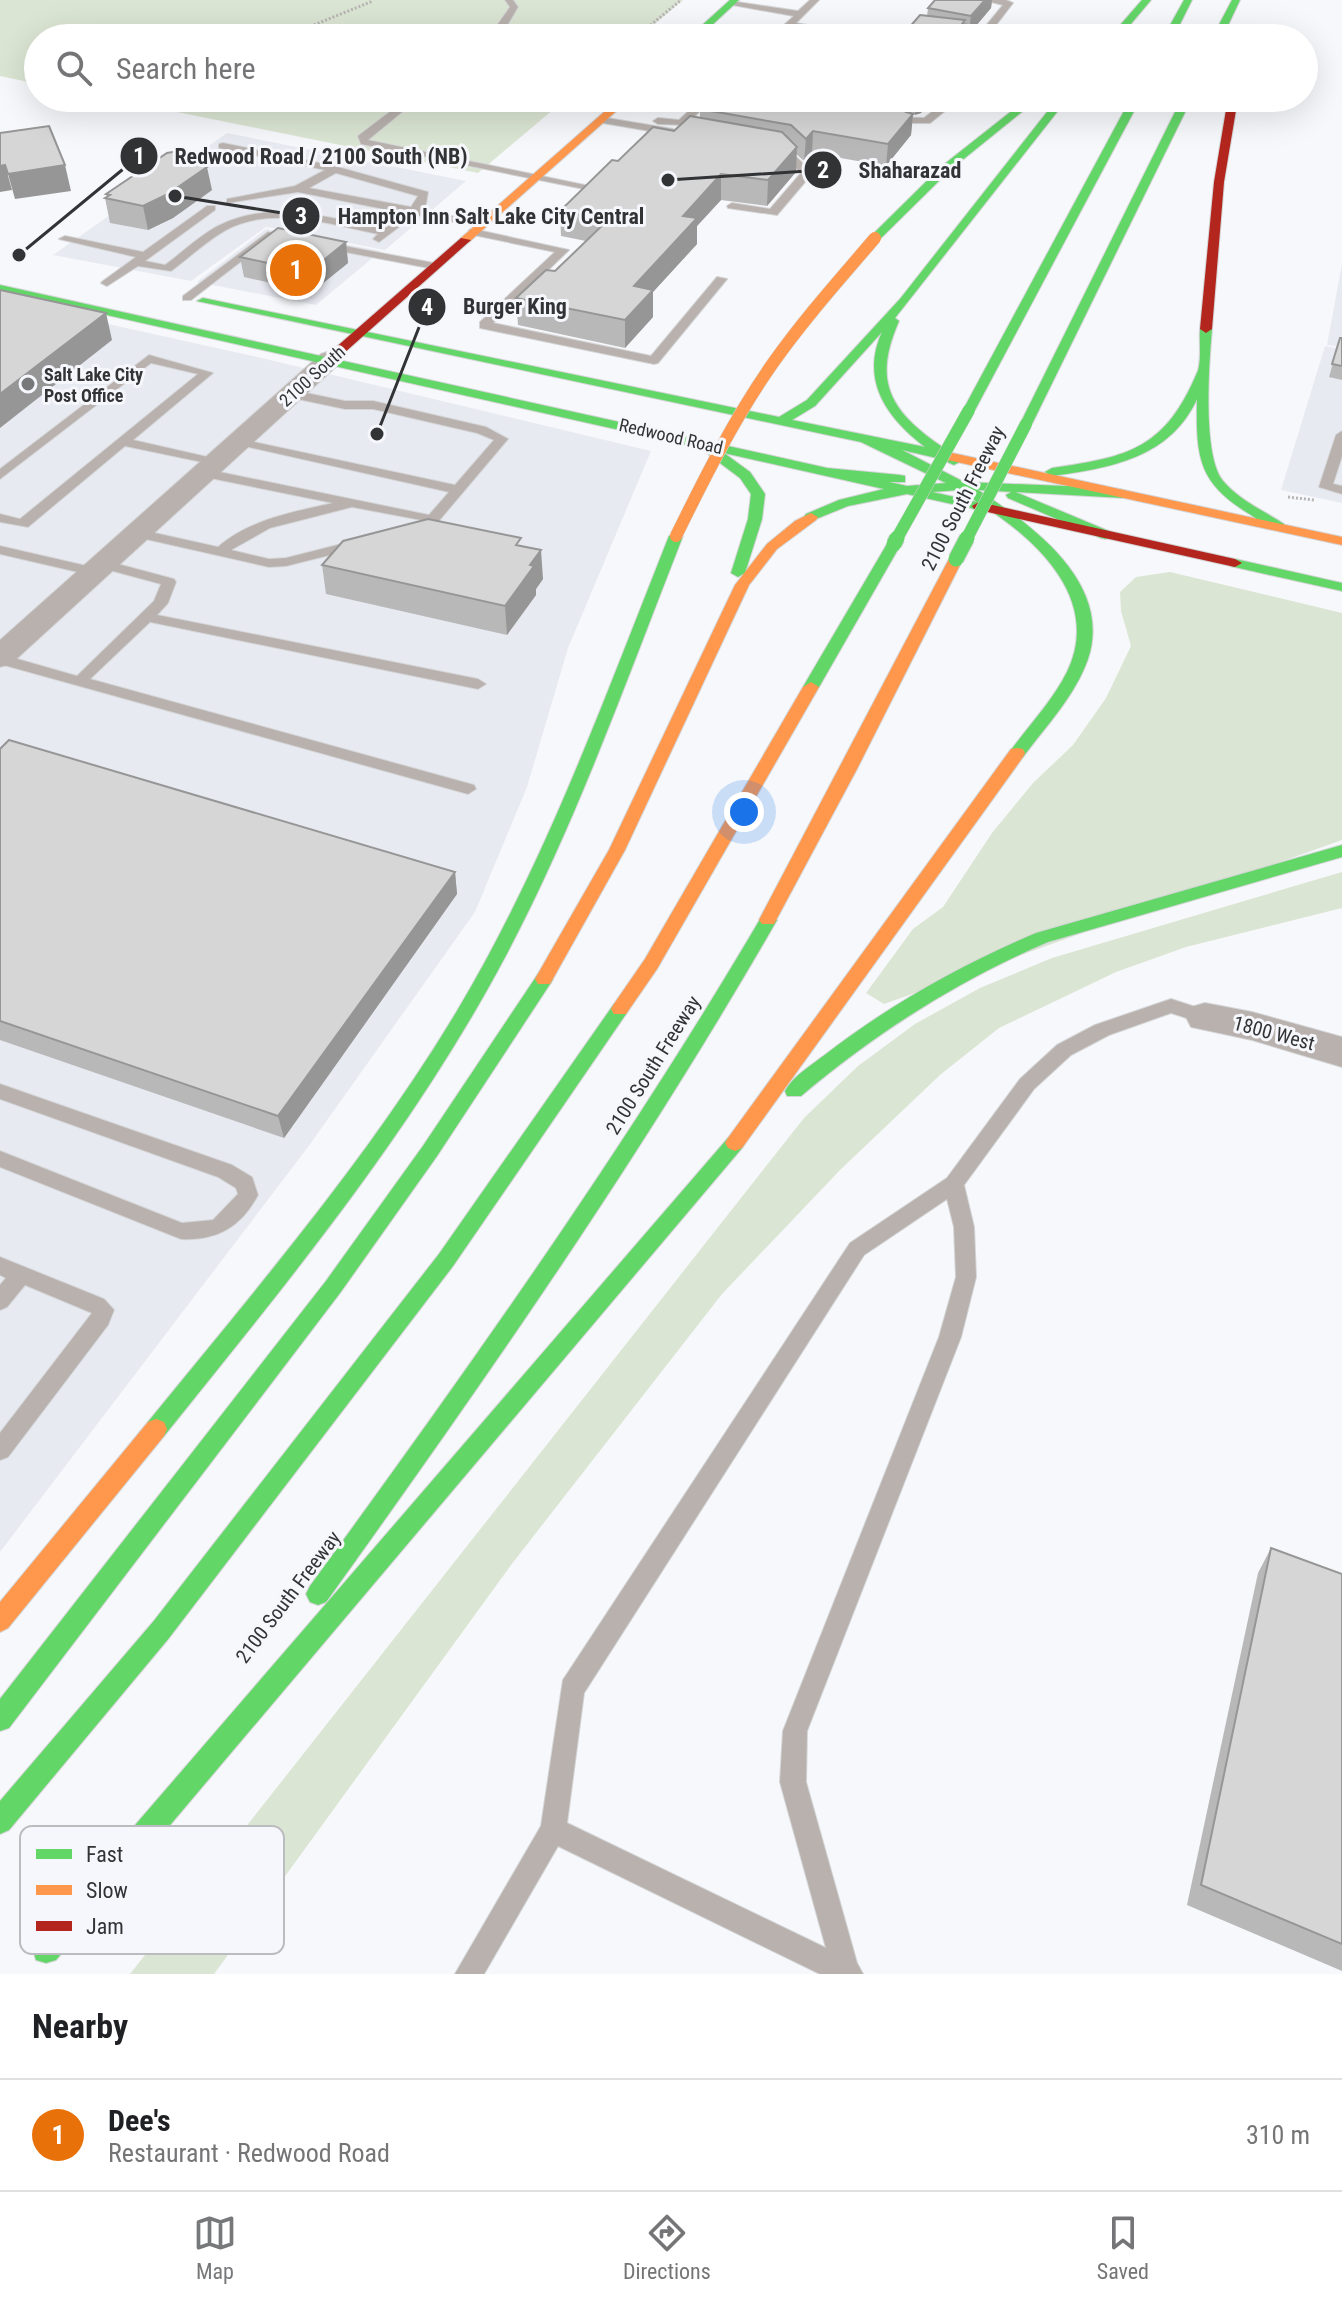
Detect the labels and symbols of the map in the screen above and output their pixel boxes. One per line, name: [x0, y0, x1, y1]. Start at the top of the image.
callout: Redwood Road / 2100 South (NB): [119, 133, 484, 179]
text: 1: [133, 142, 145, 170]
text: Redwood Road / 2100 South (NB): [174, 144, 468, 169]
callout: Shaharazad: [803, 147, 978, 193]
text: 2: [817, 156, 829, 184]
text: Shaharazad: [859, 158, 961, 183]
callout: Hampton Inn Salt Lake City Central: [281, 193, 660, 239]
text: 3: [295, 202, 307, 230]
text: Hampton Inn Salt Lake City Central: [338, 204, 644, 229]
pin: 1: [270, 240, 322, 300]
callout: Burger King: [407, 284, 583, 330]
text: 4: [421, 293, 433, 321]
text: Burger King: [463, 294, 567, 319]
street label: 2100 South: [275, 341, 349, 411]
place label: Salt Lake City Post Office: [44, 364, 143, 406]
marker: Salt Lake City Post Office: [19, 375, 37, 393]
street label: Redwood Road: [617, 414, 725, 458]
street label: 2100 South Freeway: [916, 422, 1010, 574]
your location: [724, 792, 764, 832]
street label: 2100 South Freeway: [601, 991, 705, 1139]
street label: 1800 West: [1231, 1011, 1317, 1055]
street label: 2100 South Freeway: [231, 1526, 345, 1668]
legend: [20, 1826, 284, 1954]
text: Fast: [86, 1842, 123, 1867]
text: Slow: [86, 1878, 128, 1903]
text: Jam: [86, 1914, 124, 1939]

